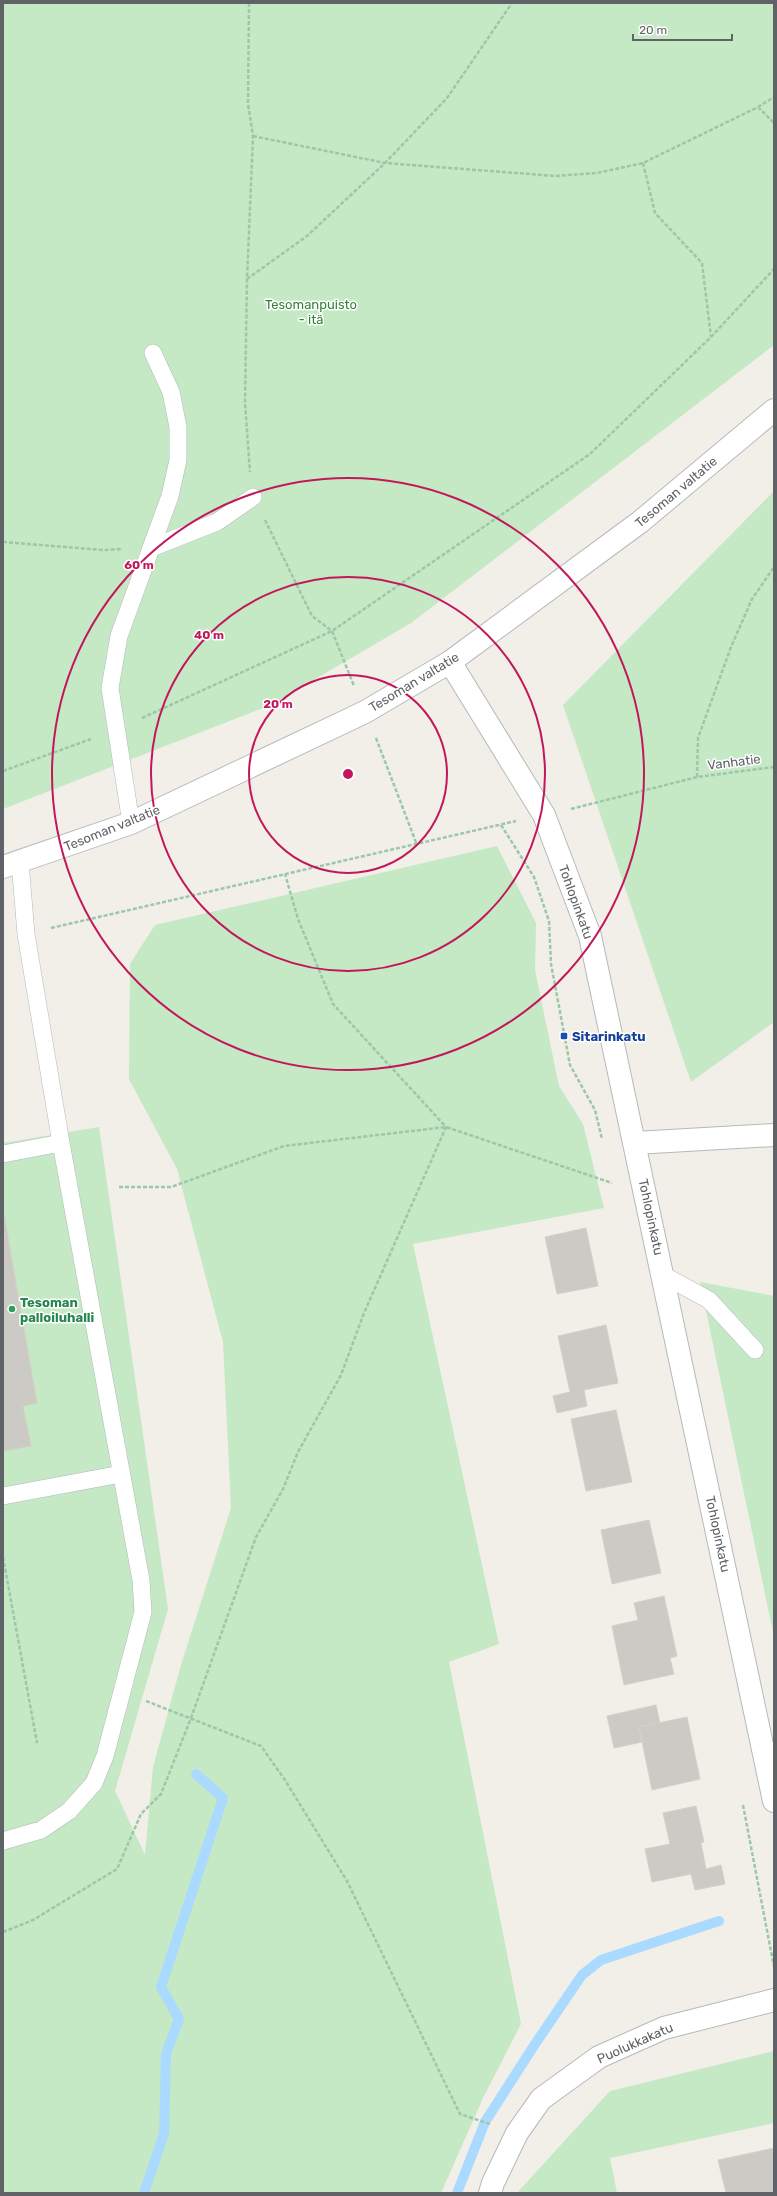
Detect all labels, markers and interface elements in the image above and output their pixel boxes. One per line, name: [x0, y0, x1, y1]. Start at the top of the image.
scale bar: [633, 16, 732, 42]
text: 20 m: [639, 23, 667, 37]
park label: Tesomanpuisto - itä: [265, 297, 357, 327]
street label: Tesoman valtatie: [632, 453, 720, 531]
text: 60 m: [124, 558, 154, 572]
text: 40 m: [194, 628, 224, 642]
street label: Tesoman valtatie: [366, 649, 462, 715]
text: 20 m: [263, 697, 293, 711]
street label: Vanhatie: [707, 751, 761, 773]
centre of rings: [341, 767, 355, 781]
street label: Tesoman valtatie: [62, 802, 162, 854]
street label: Tohlopinkatu: [556, 863, 596, 941]
place label: Sitarinkatu: [572, 1029, 646, 1044]
marker: Sitarinkatu: [559, 1031, 569, 1041]
street label: Tohlopinkatu: [636, 1177, 666, 1257]
place label: Tesoman palloiluhalli: [20, 1295, 94, 1325]
marker: Tesoman palloiluhalli: [7, 1304, 17, 1314]
street label: Tohlopinkatu: [703, 1494, 733, 1574]
street label: Puolukkakatu: [595, 2020, 675, 2066]

